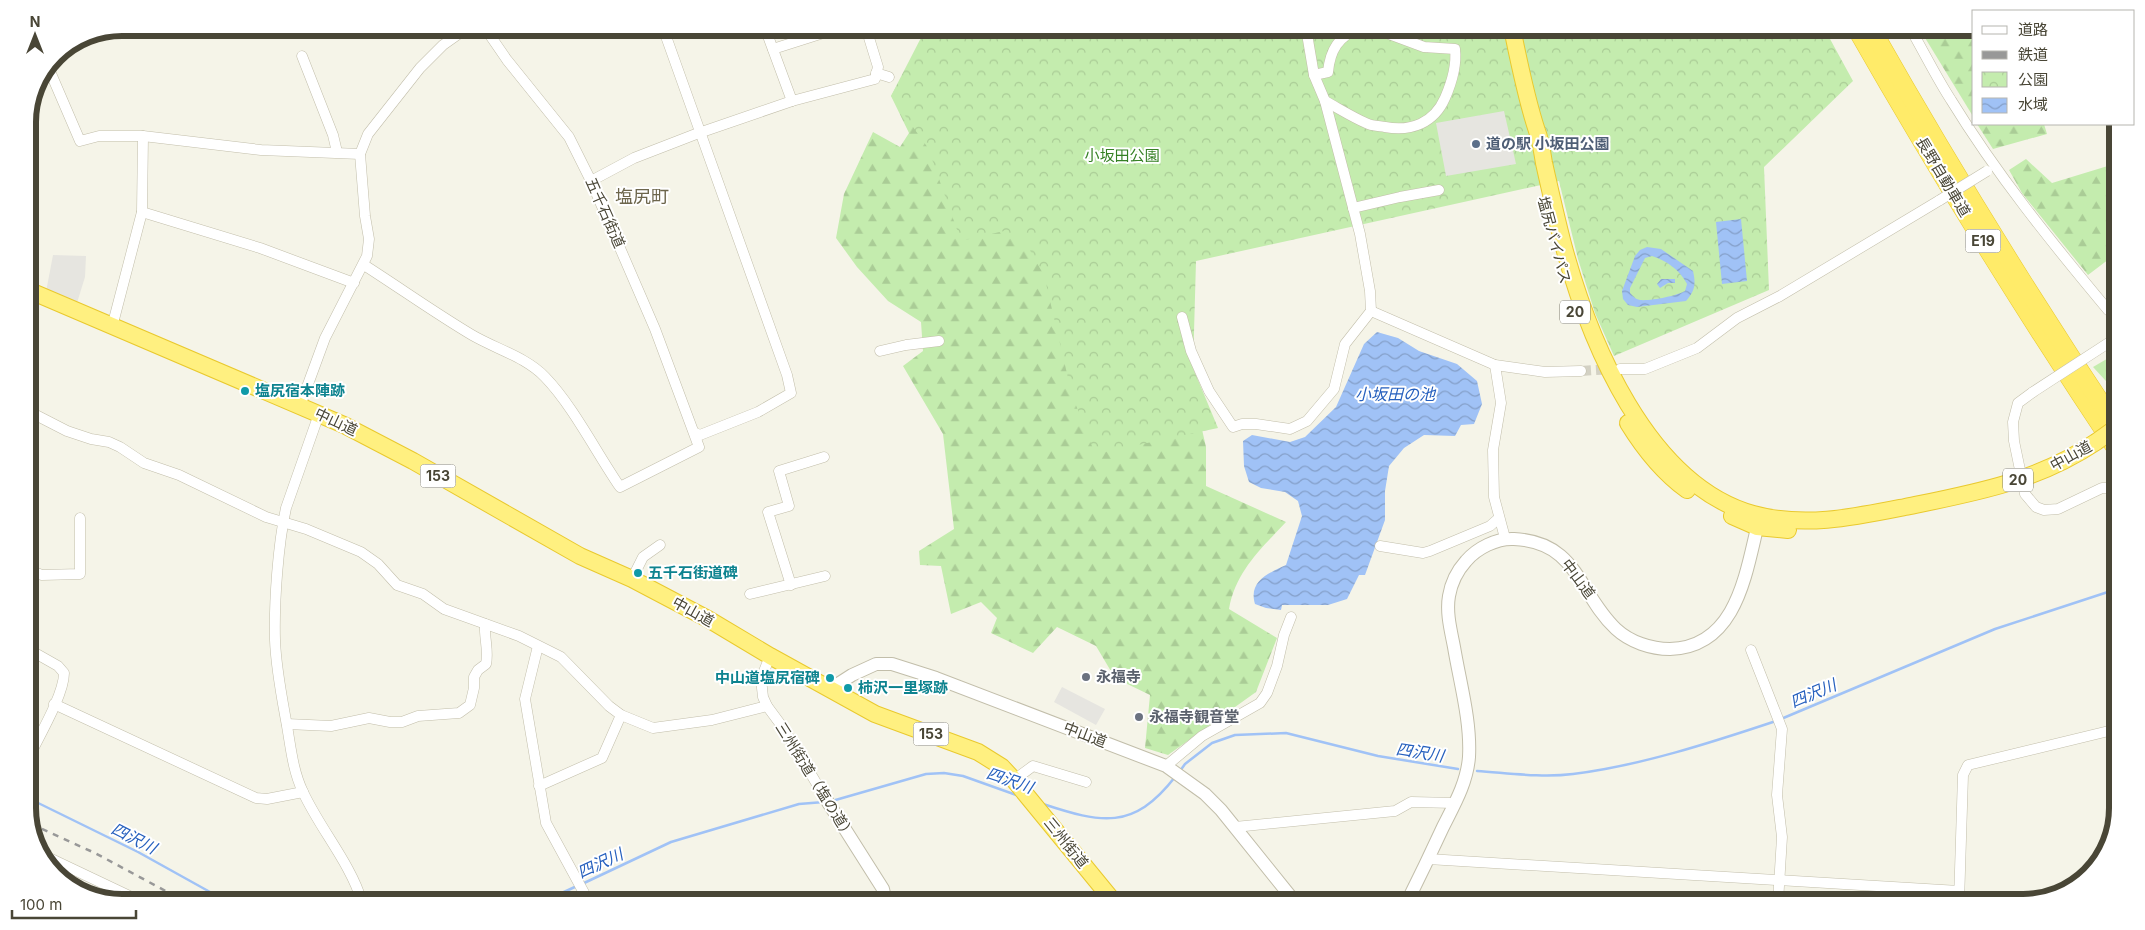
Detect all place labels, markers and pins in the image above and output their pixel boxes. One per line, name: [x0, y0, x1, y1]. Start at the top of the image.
place label: 道の駅 小坂田公園: [1486, 134, 1610, 153]
marker: 道の駅 小坂田公園: [1470, 138, 1482, 150]
place label: 塩尻宿本陣跡: [255, 381, 345, 400]
marker: 塩尻宿本陣跡: [239, 385, 251, 397]
place label: 五千石街道碑: [648, 563, 738, 582]
marker: 五千石街道碑: [632, 567, 644, 579]
place label: 永福寺: [1096, 667, 1141, 686]
place label: 中山道塩尻宿碑: [715, 668, 820, 687]
marker: 永福寺: [1080, 671, 1092, 683]
marker: 中山道塩尻宿碑: [824, 672, 836, 684]
place label: 柿沢一里塚跡: [858, 678, 948, 697]
marker: 柿沢一里塚跡: [842, 682, 854, 694]
place label: 永福寺観音堂: [1149, 707, 1239, 726]
marker: 永福寺観音堂: [1133, 711, 1145, 723]

